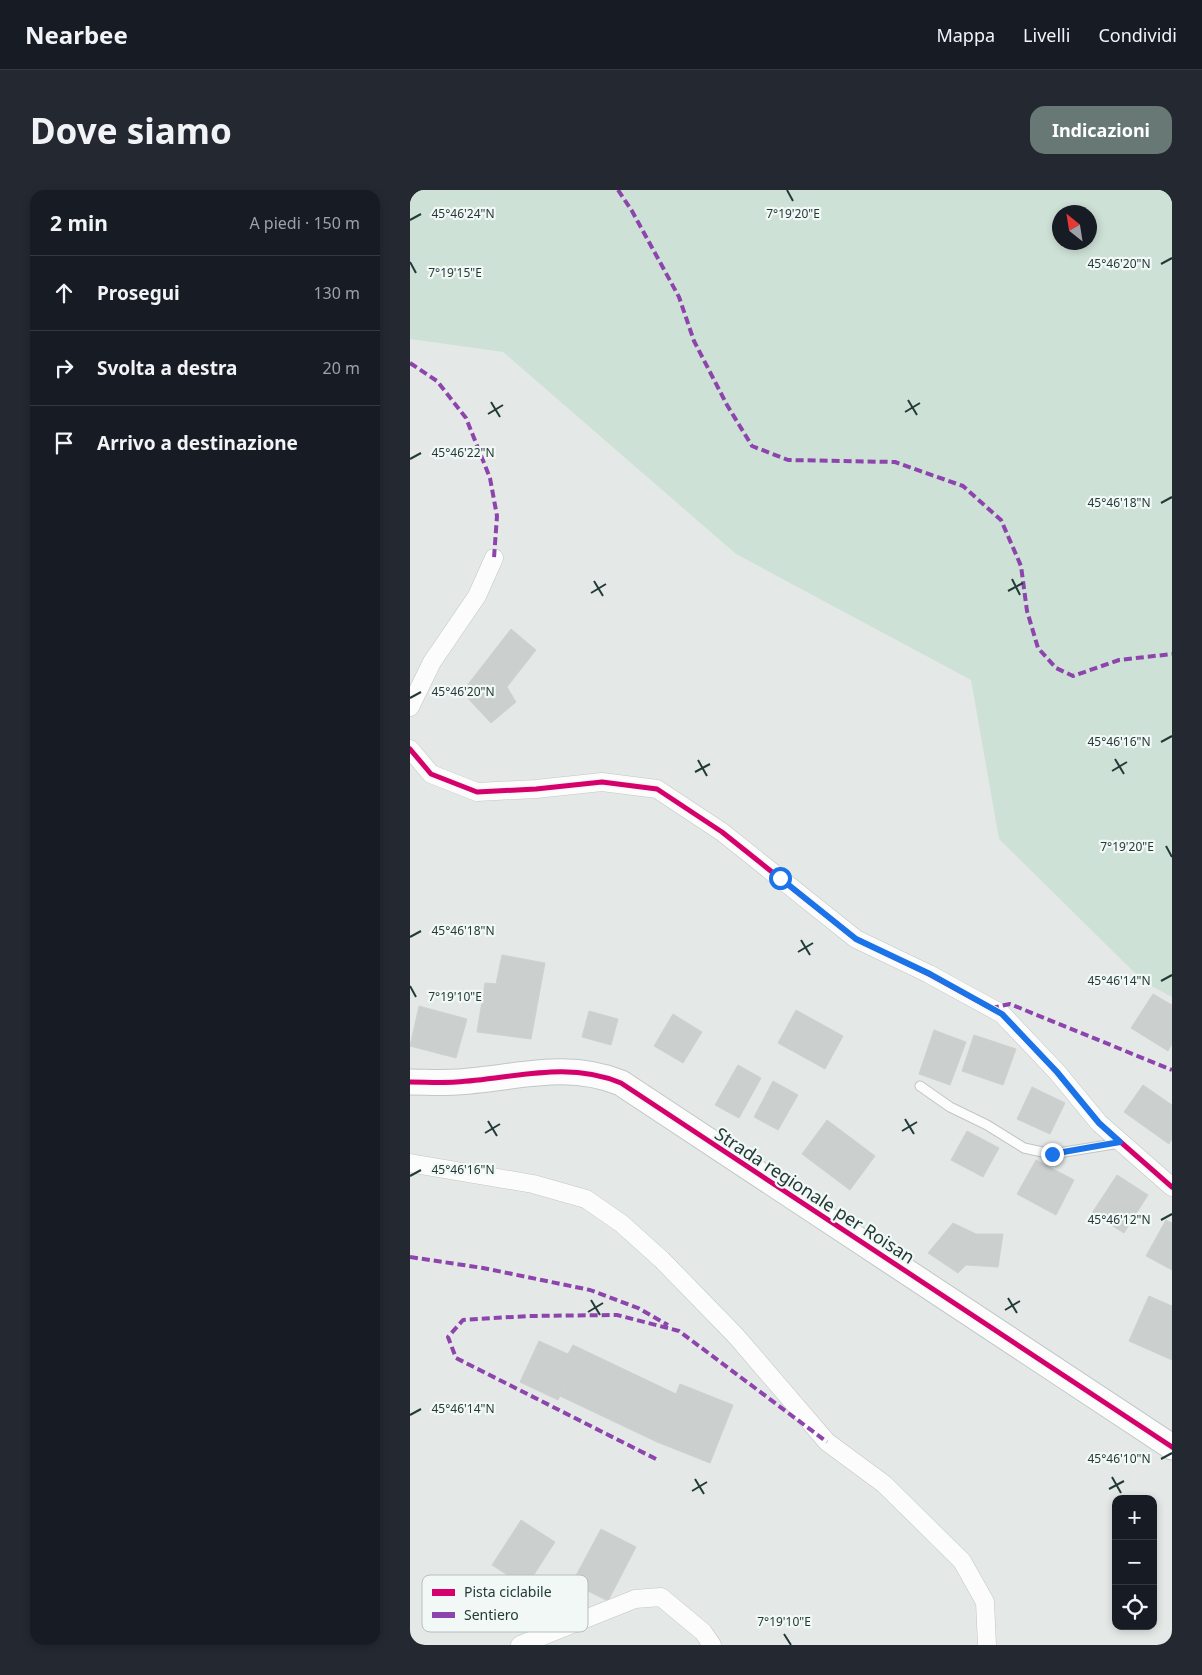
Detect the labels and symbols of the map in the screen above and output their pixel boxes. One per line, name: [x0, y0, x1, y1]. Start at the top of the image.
text: 45°46'24"N: [431, 205, 495, 222]
text: 7°19'20"E: [766, 205, 820, 222]
north arrow: [1052, 205, 1097, 250]
text: 45°46'20"N: [1087, 255, 1151, 272]
text: 7°19'15"E: [428, 264, 482, 281]
text: 45°46'22"N: [431, 444, 495, 461]
text: 45°46'18"N: [1087, 494, 1151, 511]
text: 45°46'20"N: [431, 683, 495, 700]
text: 45°46'16"N: [1087, 733, 1151, 750]
text: 7°19'20"E: [1100, 838, 1154, 855]
route start: [769, 867, 792, 890]
text: 45°46'18"N: [431, 922, 495, 939]
text: 45°46'14"N: [1087, 972, 1151, 989]
text: 7°19'10"E: [428, 988, 482, 1005]
street label: Strada regionale per Roisan: [710, 1121, 920, 1269]
route end: [1041, 1143, 1064, 1166]
text: 45°46'16"N: [431, 1161, 495, 1178]
text: 45°46'12"N: [1087, 1211, 1151, 1228]
text: 45°46'14"N: [431, 1400, 495, 1417]
text: 45°46'10"N: [1087, 1450, 1151, 1467]
legend: [422, 1575, 588, 1632]
text: Pista ciclabile: [464, 1582, 552, 1601]
text: Sentiero: [464, 1605, 519, 1624]
text: 7°19'10"E: [757, 1613, 811, 1630]

